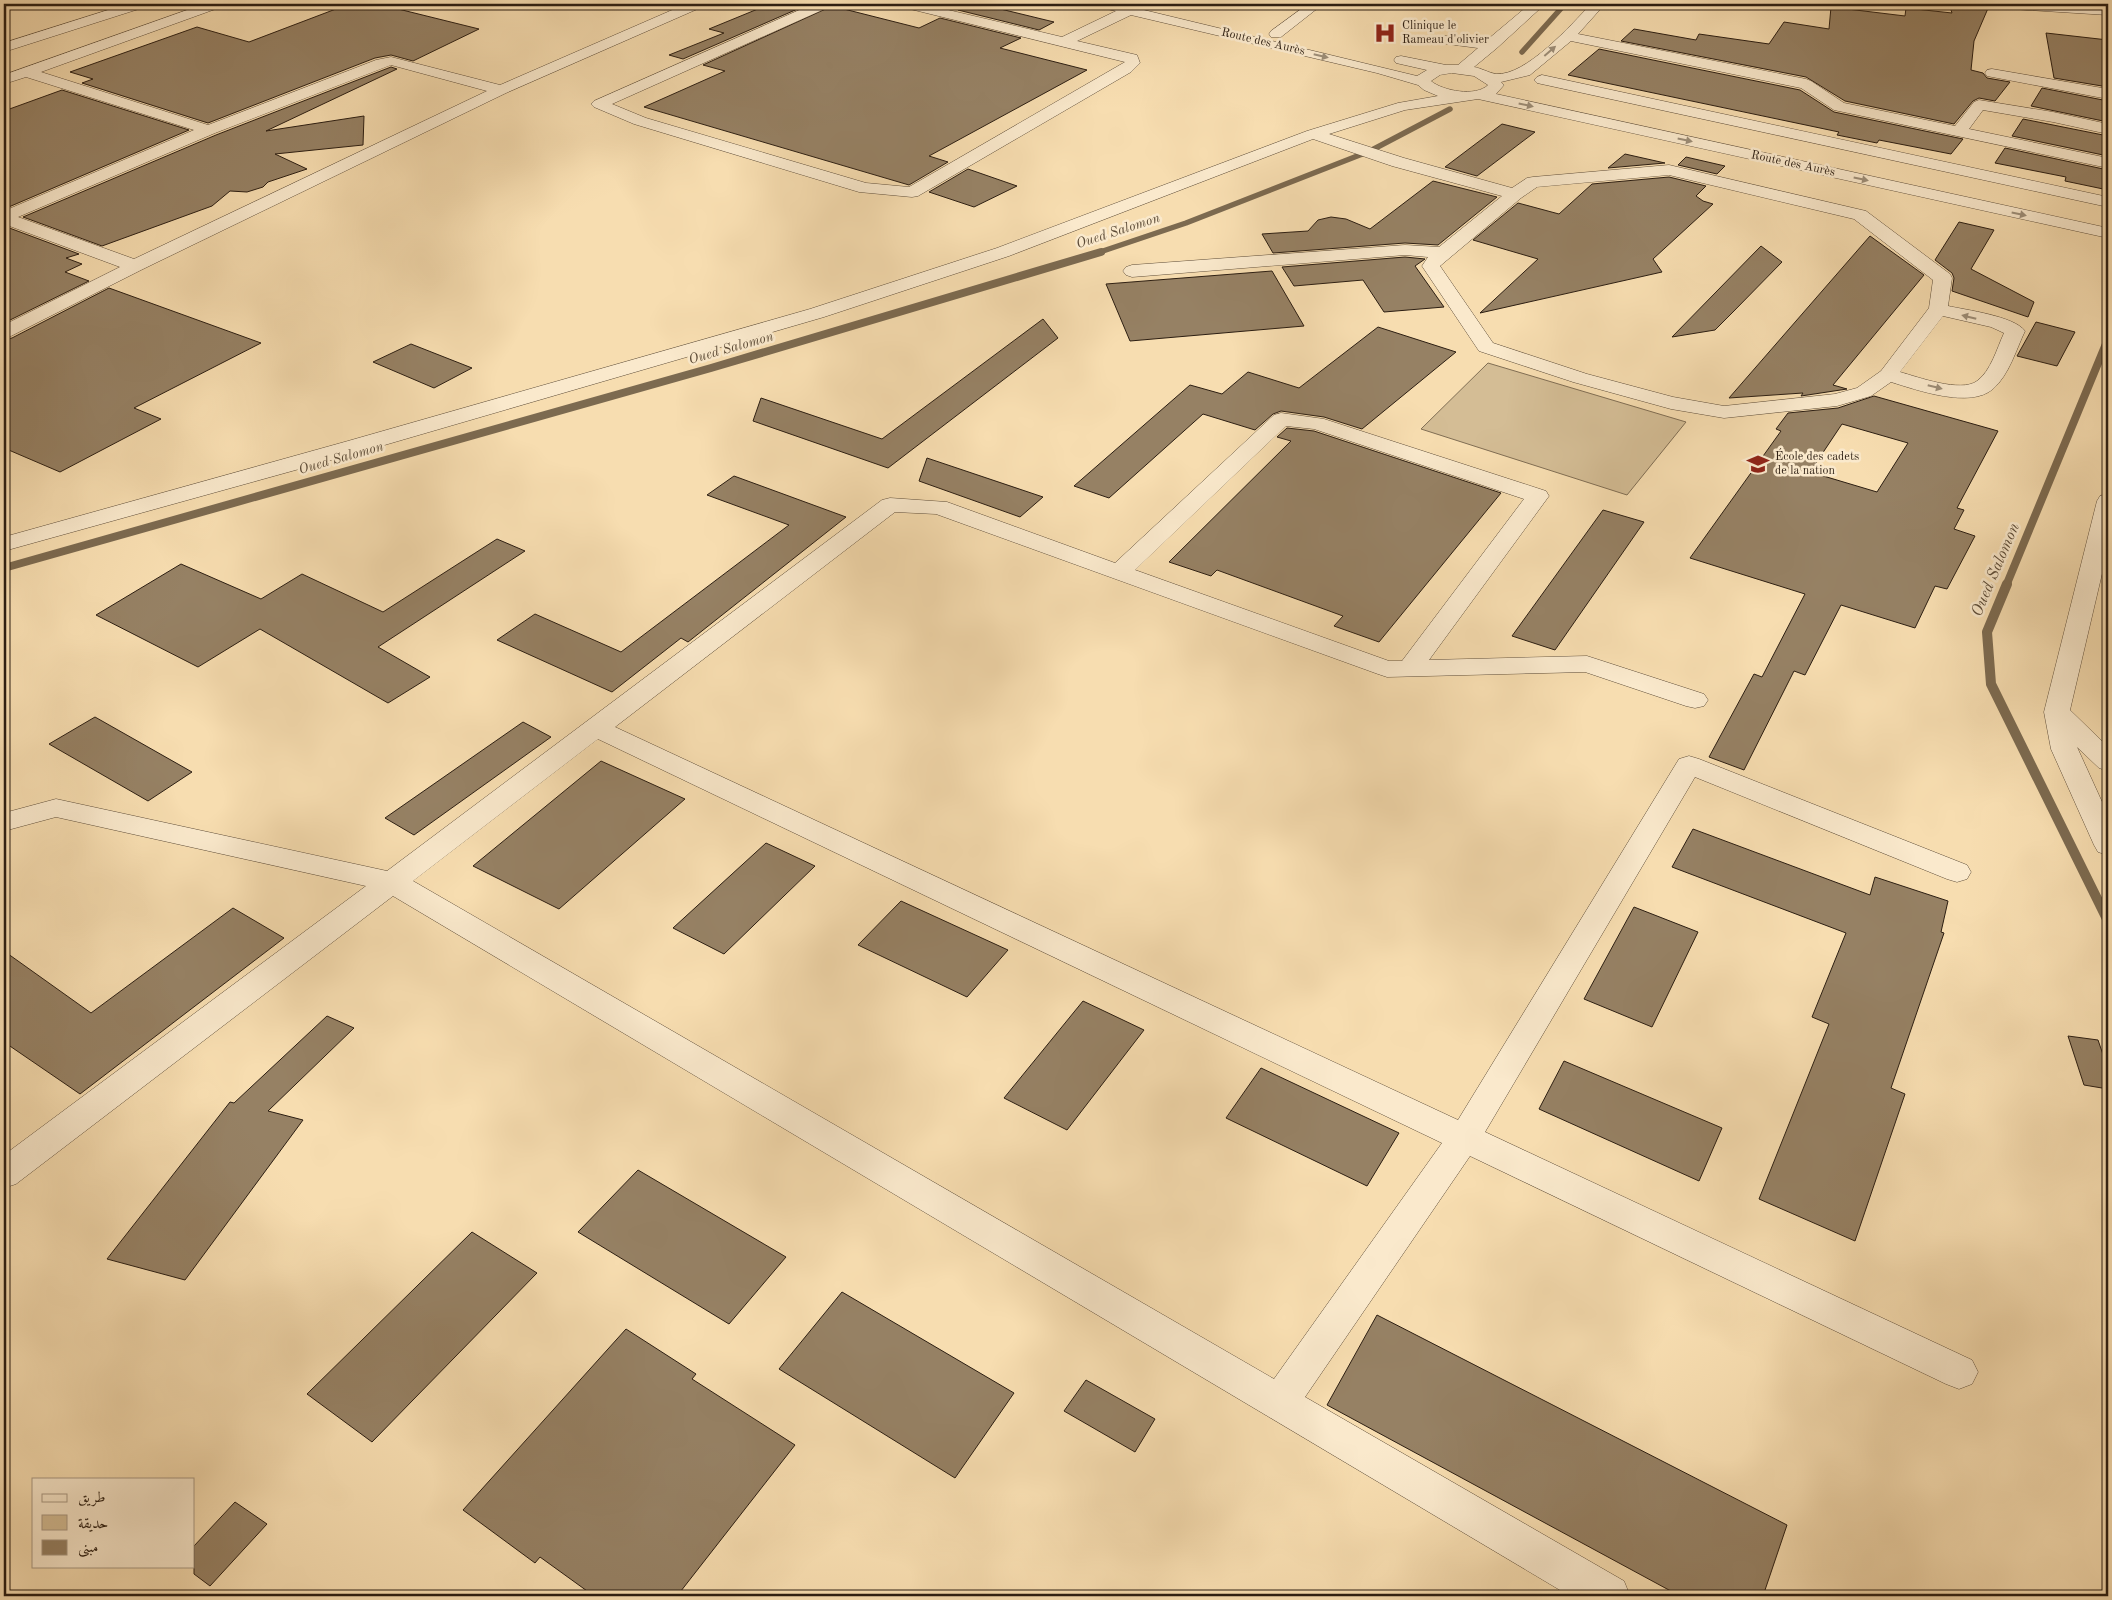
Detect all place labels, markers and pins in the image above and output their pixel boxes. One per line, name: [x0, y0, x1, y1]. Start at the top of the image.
hospital icon: Clinique le Rameau d'olivier: [1372, 20, 1398, 46]
place label: Clinique le Rameau d'olivier: [1402, 20, 1489, 46]
place label: École des cadets de la nation: [1775, 448, 1859, 477]
school or university icon: École des cadets de la nation: [1745, 451, 1771, 477]

